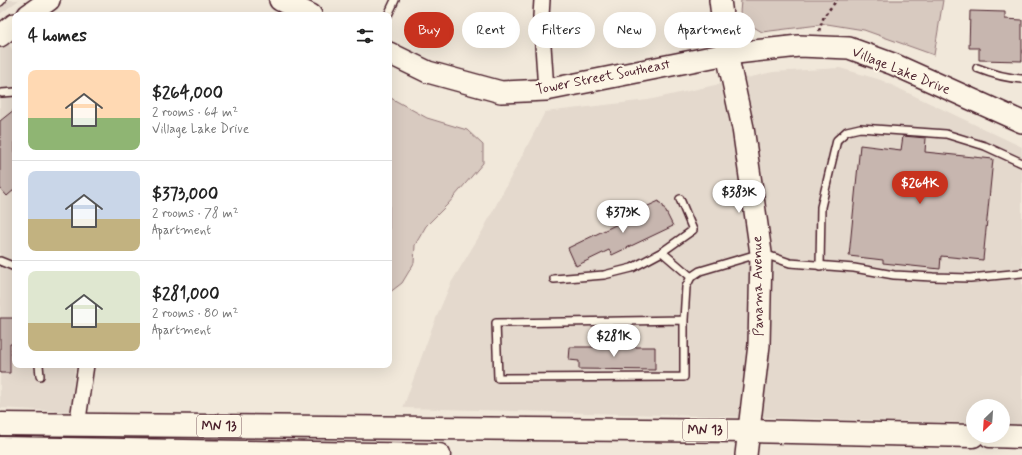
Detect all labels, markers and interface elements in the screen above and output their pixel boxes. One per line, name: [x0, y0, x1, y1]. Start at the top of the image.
chip: Buy: [404, 12, 454, 48]
chip: Rent: [462, 12, 520, 48]
chip: Filters: [528, 12, 595, 48]
chip: New: [603, 12, 656, 48]
chip: Apartment: [664, 12, 755, 48]
text: 4 homes: [28, 25, 87, 47]
icon: filters: [354, 25, 376, 47]
street label: Village Lake Drive: [849, 43, 953, 99]
street label: Tower Street Southeast: [534, 55, 672, 99]
text: $264,000: [152, 82, 223, 104]
icon: home: [60, 86, 108, 134]
text: 2 rooms · 64 m²: [152, 104, 238, 121]
text: Village Lake Drive: [152, 121, 249, 138]
pin: $264K: [892, 171, 948, 205]
text: $264K: [901, 175, 939, 192]
pin: $383K: [711, 180, 767, 214]
text: $373,000: [152, 183, 218, 205]
text: $383K: [721, 184, 757, 201]
icon: home: [60, 187, 108, 235]
pin: $373K: [595, 200, 651, 234]
text: $373K: [606, 204, 640, 221]
text: 2 rooms · 78 m²: [152, 205, 239, 222]
text: Apartment: [152, 222, 211, 239]
street label: Panama Avenue: [748, 235, 768, 336]
text: $281,000: [152, 283, 219, 305]
icon: home: [60, 287, 108, 335]
text: 2 rooms · 80 m²: [152, 305, 238, 322]
text: Apartment: [152, 322, 211, 339]
pin: $281K: [586, 324, 642, 358]
text: $281K: [596, 328, 632, 345]
north arrow: [966, 399, 1010, 443]
map controls: [966, 399, 1010, 443]
road number: MN 13: [197, 415, 241, 437]
road number: MN 13: [683, 419, 727, 441]

